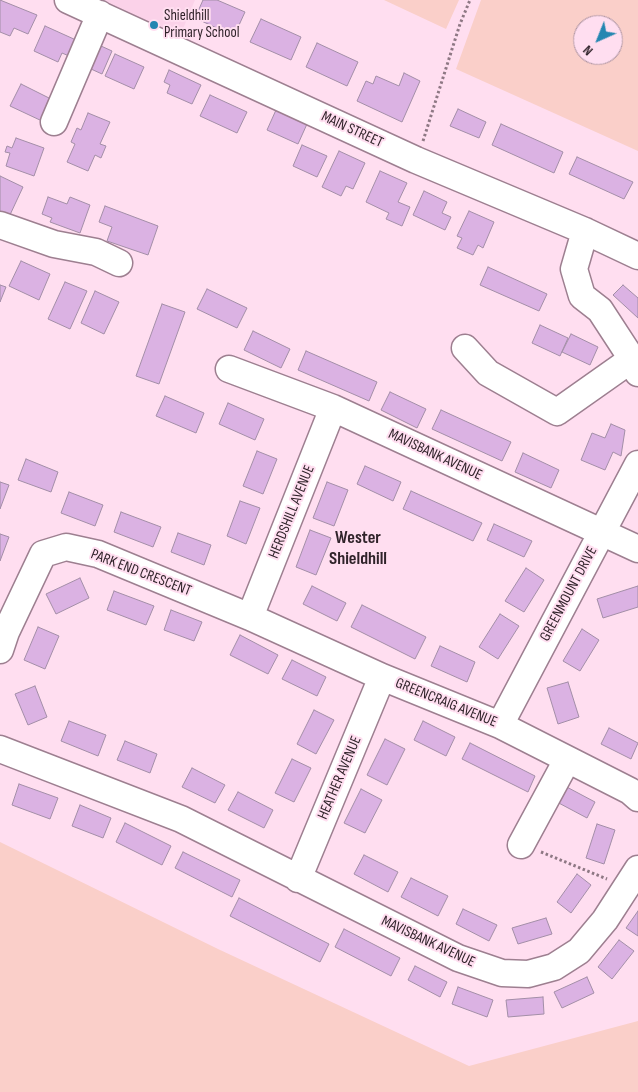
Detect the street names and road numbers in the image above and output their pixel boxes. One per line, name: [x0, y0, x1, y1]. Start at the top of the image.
street label: MAIN STREET: [318, 108, 386, 152]
street label: MAVISBANK AVENUE: [385, 425, 485, 485]
street label: HERDSHILL AVENUE: [265, 463, 319, 561]
street label: GREENMOUNT DRIVE: [537, 544, 601, 644]
street label: PARK END CRESCENT: [88, 546, 194, 600]
street label: GREENCRAIG AVENUE: [393, 674, 499, 732]
street label: HEATHER AVENUE: [314, 734, 366, 822]
street label: MAVISBANK AVENUE: [378, 912, 478, 972]

